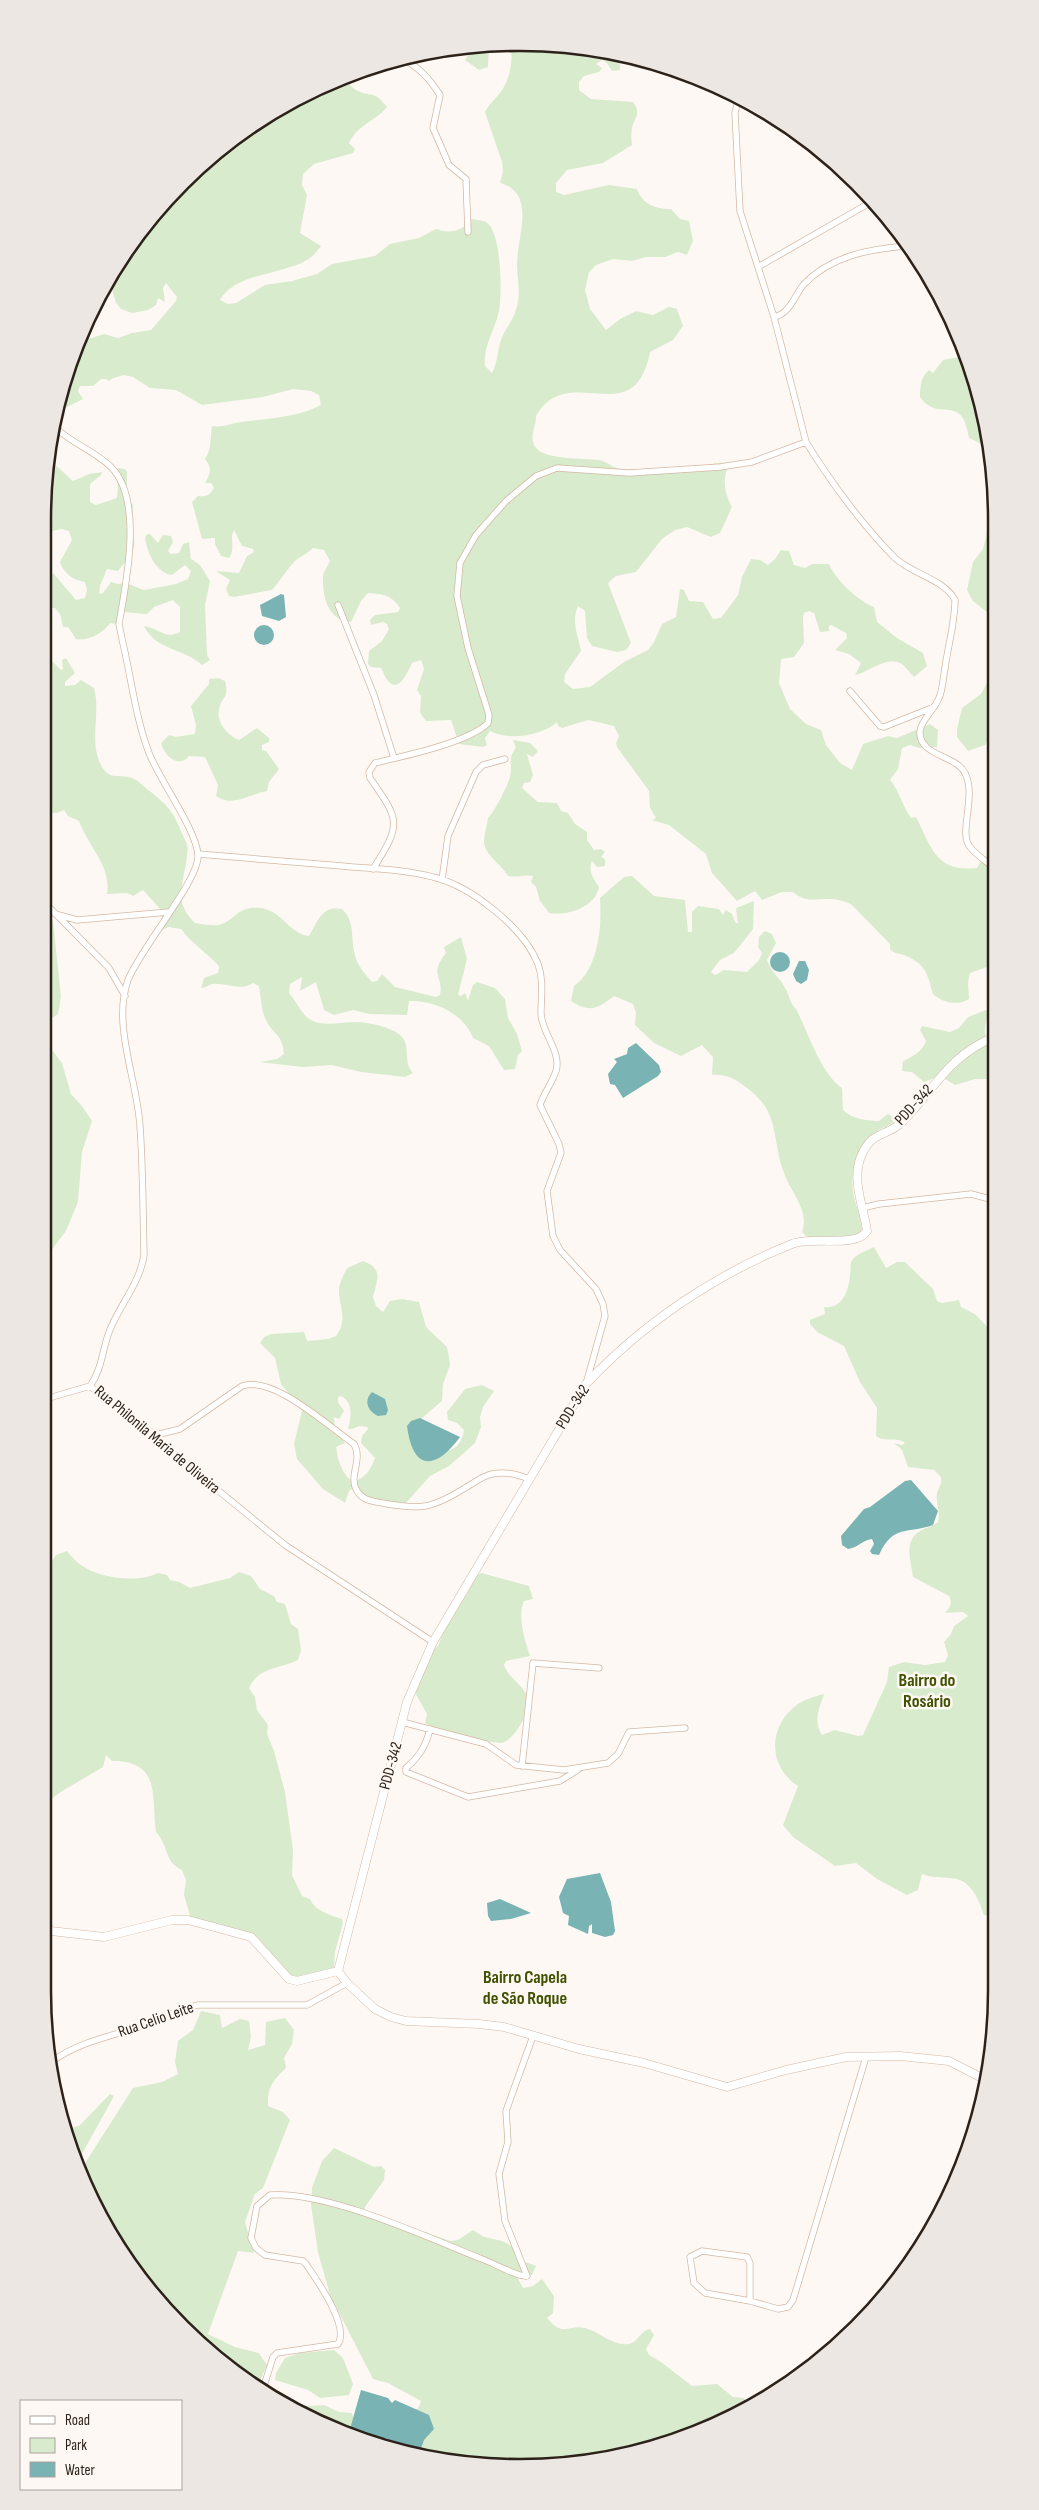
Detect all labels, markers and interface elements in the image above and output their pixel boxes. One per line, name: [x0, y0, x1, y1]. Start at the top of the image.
street label: PDD-342: [891, 1081, 937, 1129]
street label: PDD-342: [552, 1381, 594, 1433]
street label: Rua Philonila Maria de Oliveira: [90, 1382, 224, 1498]
district label: Bairro do Rosário: [899, 1670, 956, 1712]
street label: PDD-342: [376, 1740, 406, 1792]
district label: Bairro Capela de São Roque: [483, 1967, 567, 2009]
street label: Rua Celio Leite: [116, 1998, 196, 2042]
legend: [20, 2400, 182, 2490]
text: Road: [65, 2411, 90, 2430]
text: Park: [65, 2436, 87, 2455]
text: Water: [65, 2461, 96, 2480]

